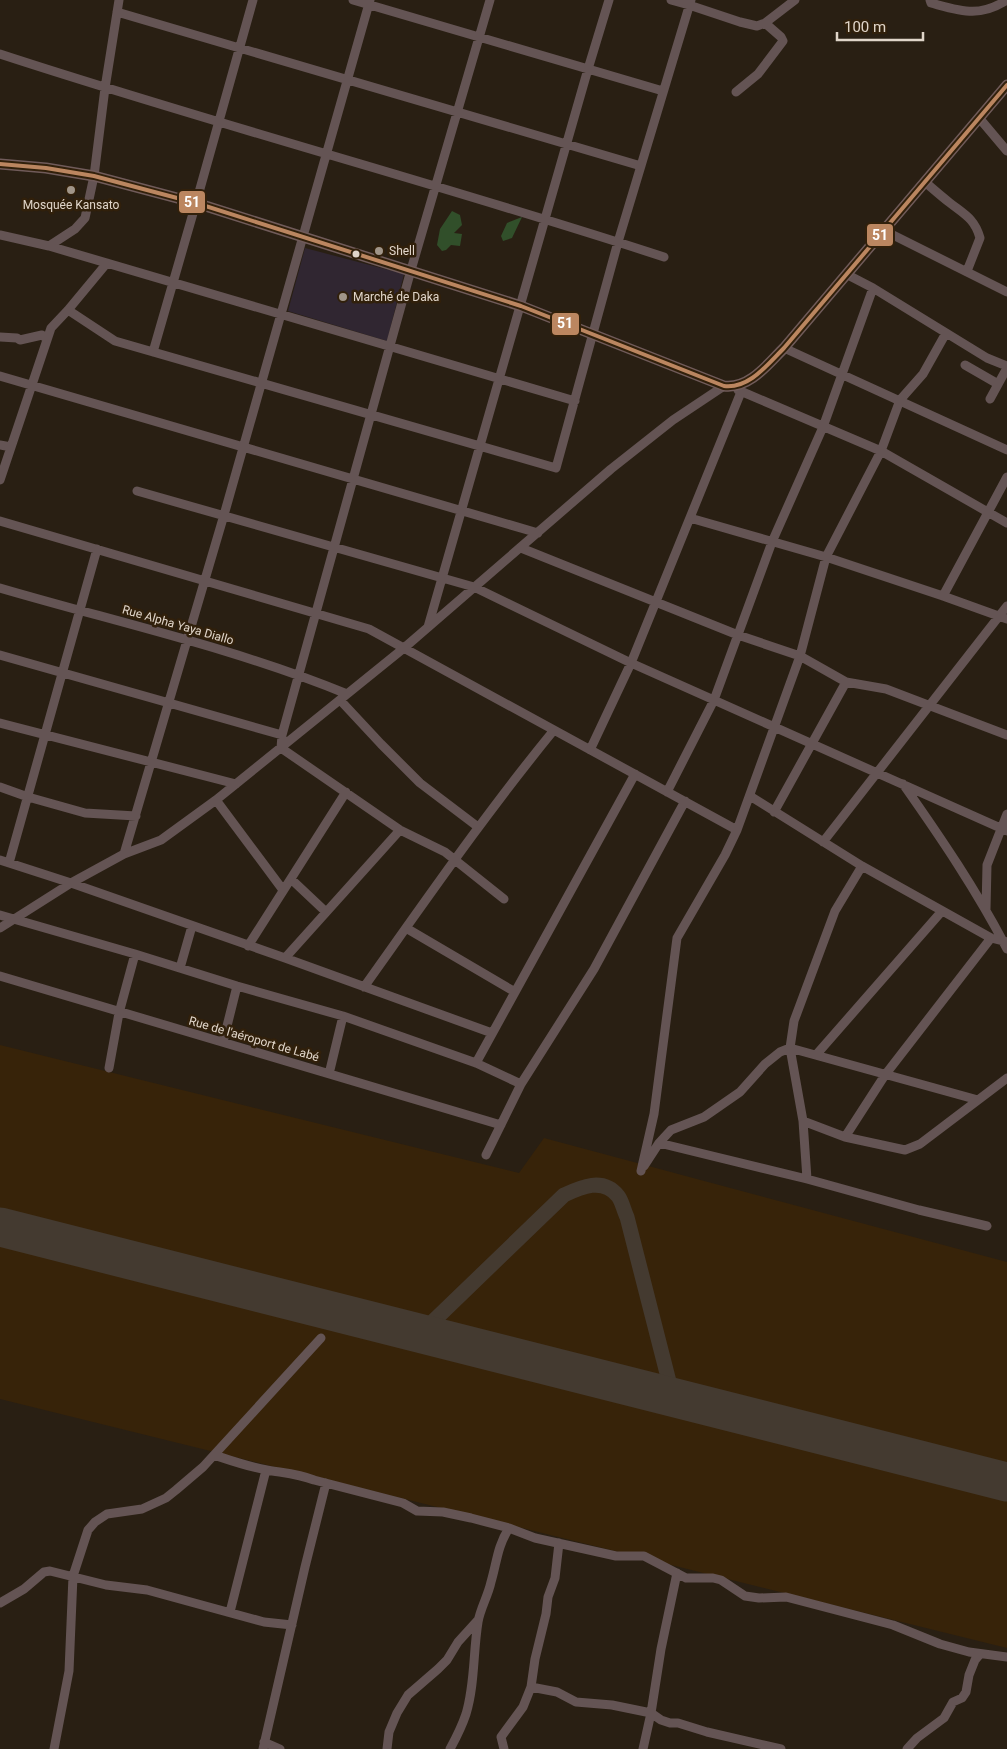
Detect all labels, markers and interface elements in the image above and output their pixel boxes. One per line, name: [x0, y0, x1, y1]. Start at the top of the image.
scale bar: [837, 10, 923, 42]
text: 100 m: [844, 18, 886, 36]
marker: Mosquée Kansato: [65, 184, 77, 196]
line badge: 51: [178, 190, 206, 214]
text: 51: [184, 194, 200, 210]
place label: Mosquée Kansato: [23, 198, 120, 212]
line badge: 51: [866, 223, 894, 247]
text: 51: [872, 227, 888, 243]
place label: Shell: [389, 244, 415, 258]
marker: Shell: [373, 245, 385, 257]
unlabelled marker: [351, 249, 361, 259]
place label: Marché de Daka: [353, 290, 439, 304]
marker: Marché de Daka: [337, 291, 349, 303]
line badge: 51: [551, 312, 580, 336]
text: 51: [557, 315, 573, 331]
street label: Rue Alpha Yaya Diallo: [121, 602, 235, 648]
street label: Rue de l'aéroport de Labé: [187, 1014, 321, 1064]

